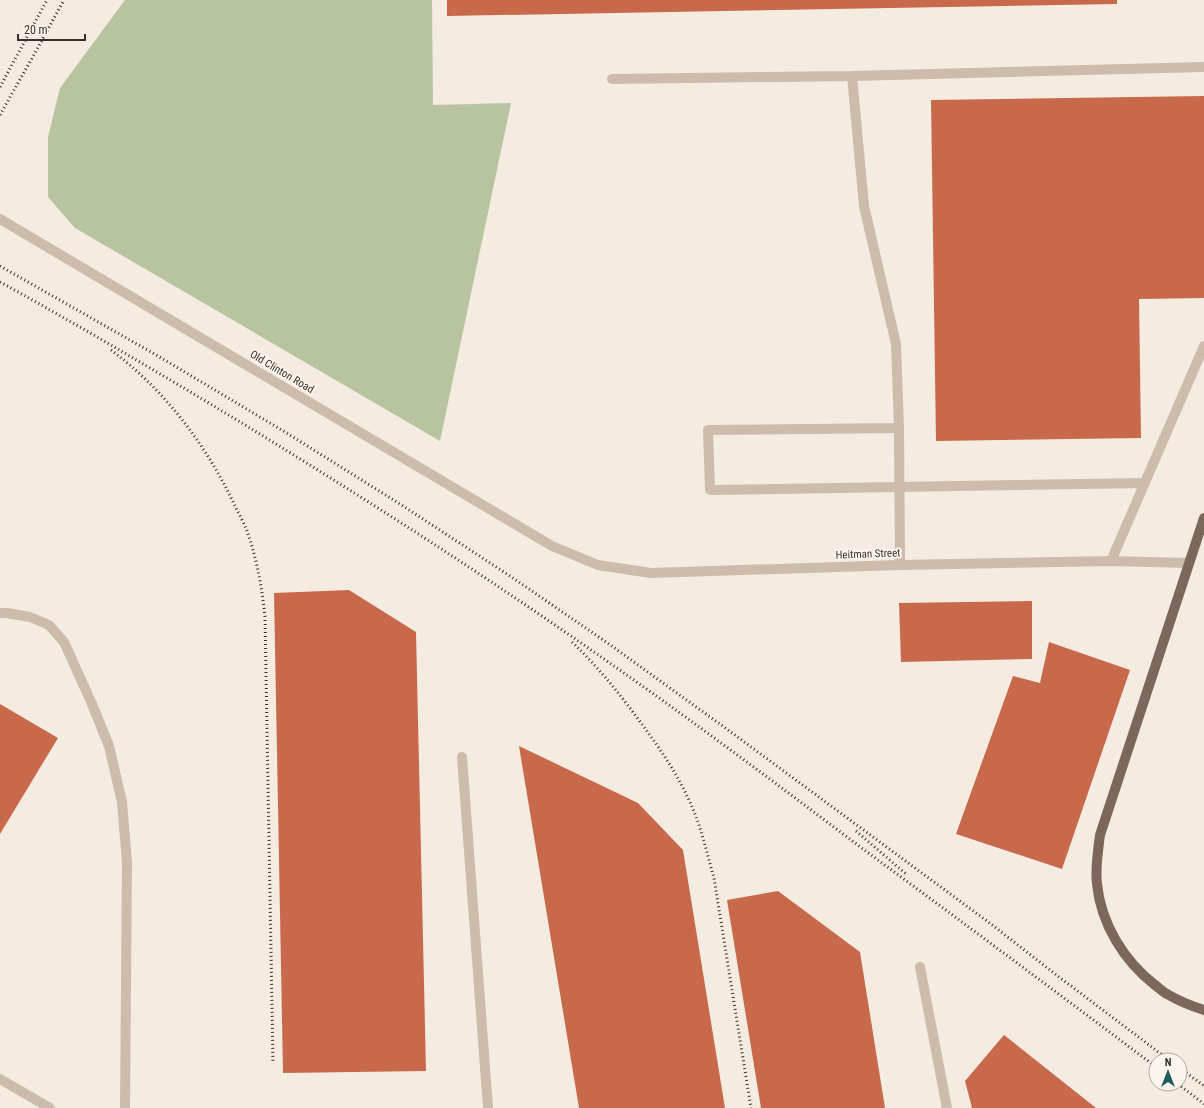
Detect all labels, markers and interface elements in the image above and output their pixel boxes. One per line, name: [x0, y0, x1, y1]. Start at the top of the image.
scale bar: [18, 16, 85, 42]
text: 20 m: [24, 23, 48, 37]
street label: Old Clinton Road: [248, 348, 316, 396]
street label: Heitman Street: [835, 546, 901, 562]
north arrow: [1148, 1052, 1188, 1092]
text: N: [1165, 1056, 1172, 1069]

